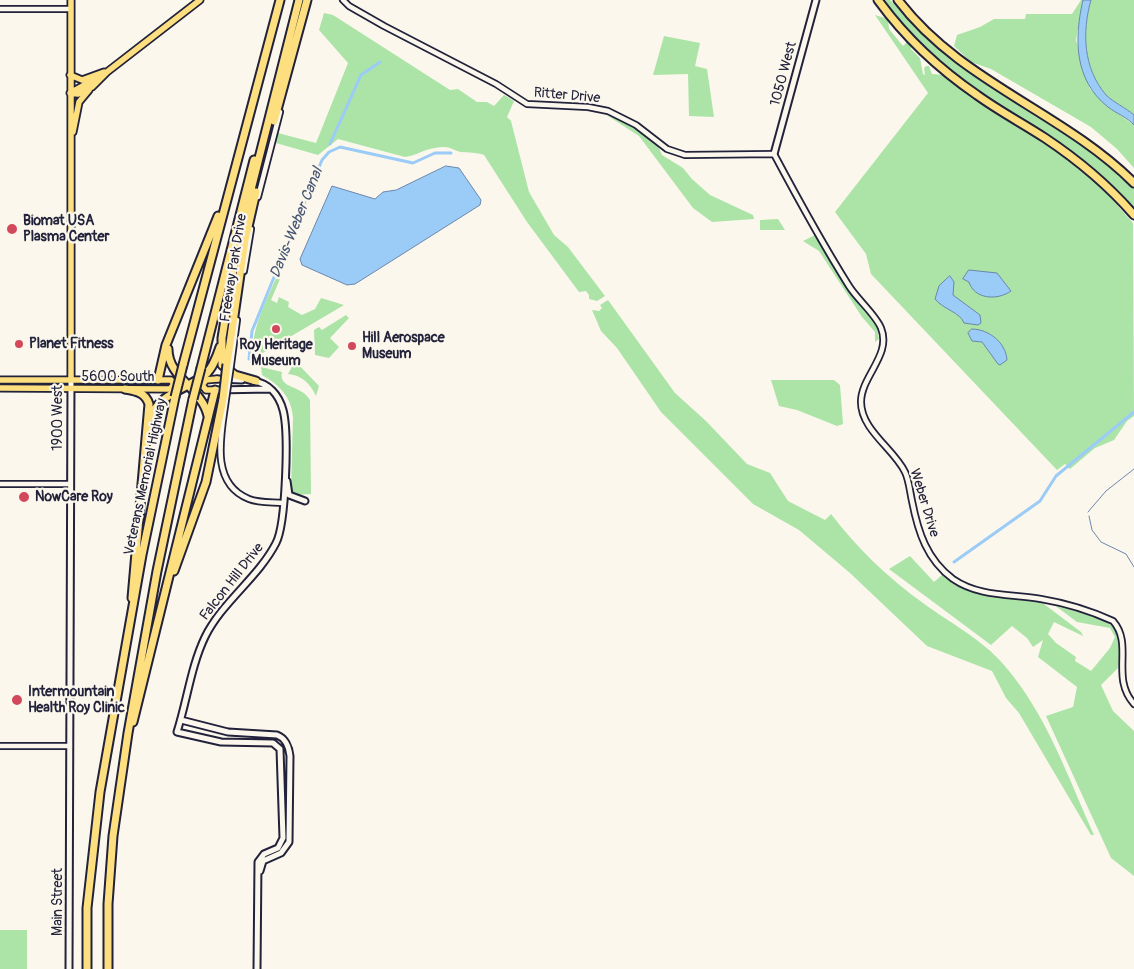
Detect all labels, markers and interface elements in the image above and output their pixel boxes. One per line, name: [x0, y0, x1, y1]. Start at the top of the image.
street label: 1050 West: [767, 40, 801, 108]
street label: Ritter Drive: [533, 85, 601, 107]
water label: Davis-Weber Canal: [267, 165, 327, 281]
place label: Biomat USA Plasma Center: [23, 213, 109, 246]
street label: Freeway Park Drive: [217, 213, 251, 323]
marker: Biomat USA Plasma Center: [5, 222, 19, 236]
marker: Roy Heritage Museum: [270, 323, 282, 335]
place label: Hill Aerospace Museum: [362, 330, 445, 362]
place label: Planet Fitness: [29, 336, 114, 352]
place label: Roy Heritage Museum: [239, 337, 313, 370]
marker: Planet Fitness: [13, 338, 25, 350]
marker: Hill Aerospace Museum: [346, 340, 358, 352]
street label: 5600 South: [82, 369, 154, 385]
street label: 1900 West: [50, 385, 66, 451]
street label: Veterans Memorial Highway: [121, 397, 171, 557]
street label: Weber Drive: [906, 467, 942, 539]
place label: NowCare Roy: [35, 489, 113, 505]
marker: NowCare Roy: [17, 490, 31, 504]
street label: Falcon Hill Drive: [196, 540, 268, 624]
place label: Intermountain Health Roy Clinic: [28, 684, 125, 716]
marker: Intermountain Health Roy Clinic: [10, 693, 24, 707]
street label: Main Street: [50, 868, 66, 936]

